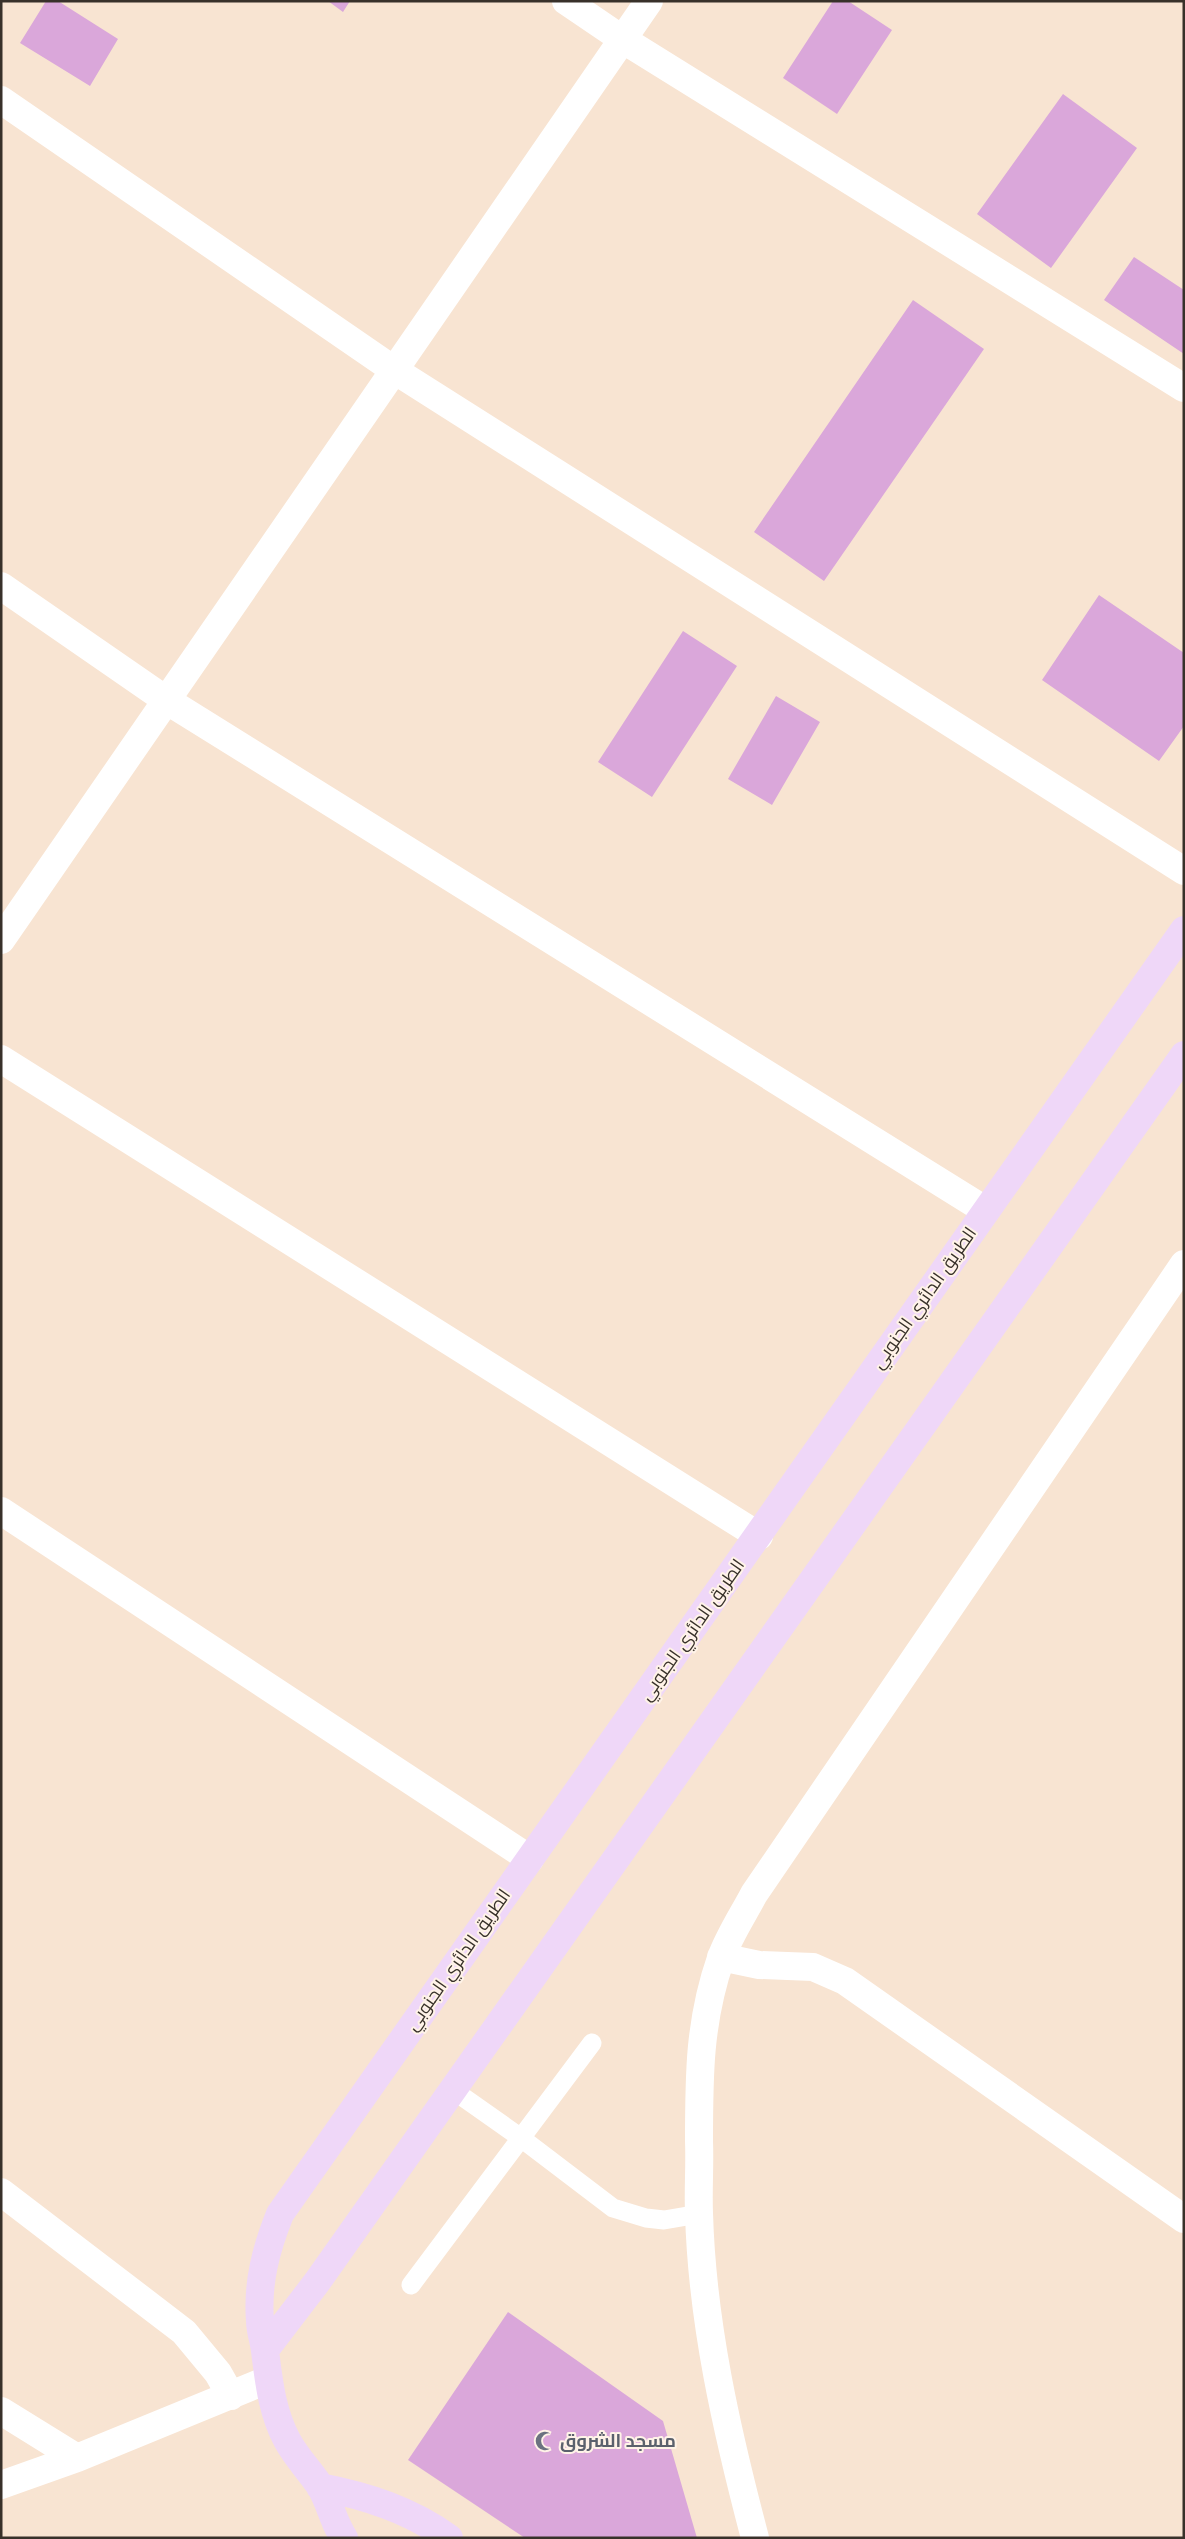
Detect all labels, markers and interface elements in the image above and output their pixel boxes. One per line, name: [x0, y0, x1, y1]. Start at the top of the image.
street label: الطريق الدائري الجنوبي: [865, 1222, 984, 1375]
street label: الطريق الدائري الجنوبي: [633, 1554, 752, 1707]
street label: الطريق الدائري الجنوبي: [399, 1884, 518, 2037]
place label: مسجد الشروق: [560, 2428, 676, 2452]
mosque icon: مسجد الشروق: [534, 2430, 556, 2452]

